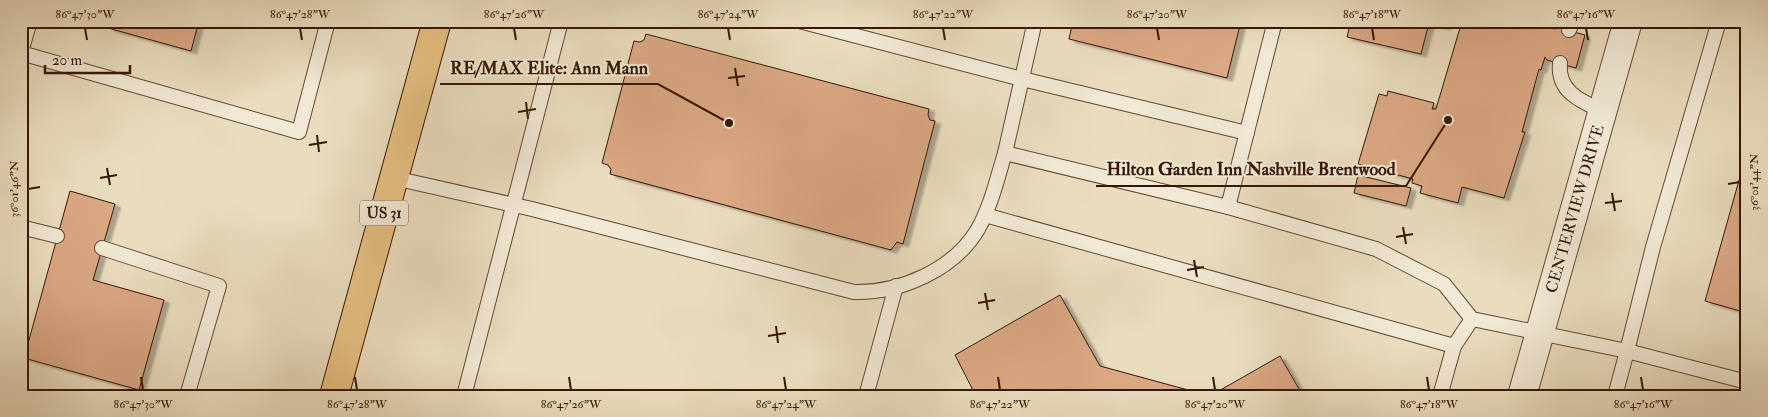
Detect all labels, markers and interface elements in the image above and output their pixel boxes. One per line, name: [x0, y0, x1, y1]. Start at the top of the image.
text: 86°47'30"W: [56, 7, 115, 22]
text: 86°47'28"W: [270, 7, 331, 22]
text: 86°47'26"W: [484, 7, 545, 22]
text: 86°47'24"W: [698, 7, 759, 22]
text: 86°47'22"W: [913, 7, 974, 22]
text: 86°47'20"W: [1127, 7, 1188, 22]
text: 86°47'18"W: [1343, 7, 1402, 22]
text: 86°47'16"W: [1557, 7, 1616, 22]
scale bar: [45, 42, 130, 74]
text: 20 m: [52, 51, 82, 70]
callout: RE/MAX Elite: Ann Mann: [440, 51, 658, 84]
text: RE/MAX Elite: Ann Mann: [450, 57, 649, 80]
street label: CENTERVIEW DRIVE: [1541, 123, 1609, 295]
callout: Hilton Garden Inn Nashville Brentwood: [1096, 153, 1406, 186]
text: 36°01'44"N: [1747, 153, 1762, 211]
text: Hilton Garden Inn Nashville Brentwood: [1106, 158, 1396, 181]
text: 36°01'46"N: [7, 160, 22, 217]
road number: US 31: [360, 200, 408, 226]
text: 86°47'30"W: [114, 397, 173, 412]
text: 86°47'28"W: [327, 397, 388, 412]
text: 86°47'26"W: [541, 397, 602, 412]
text: 86°47'24"W: [756, 397, 817, 412]
text: 86°47'22"W: [970, 397, 1031, 412]
text: 86°47'20"W: [1185, 397, 1246, 412]
text: 86°47'18"W: [1400, 397, 1459, 412]
text: 86°47'16"W: [1614, 397, 1673, 412]

